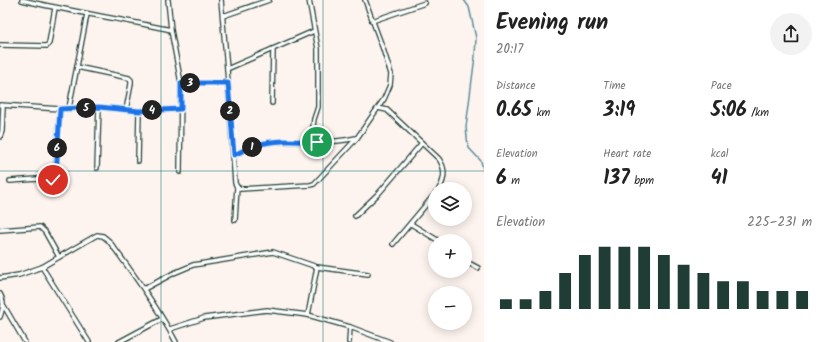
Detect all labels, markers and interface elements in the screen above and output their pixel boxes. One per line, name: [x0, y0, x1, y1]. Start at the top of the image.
text: Evening run: [496, 6, 608, 41]
button: share: [770, 13, 812, 55]
text: 20:17: [496, 39, 523, 60]
pin: 3: [180, 73, 200, 93]
text: 3: [187, 74, 193, 92]
text: Distance: [496, 77, 536, 95]
text: Time: [603, 77, 626, 95]
text: Pace: [711, 77, 732, 95]
text: 0.65: [496, 95, 532, 127]
text: 3:19: [603, 95, 635, 127]
text: 5:06: [711, 95, 747, 127]
pin: 5: [76, 98, 96, 118]
text: 5: [83, 99, 89, 117]
pin: 4: [142, 100, 162, 120]
text: 4: [149, 101, 155, 119]
pin: 2: [220, 101, 240, 121]
text: 2: [227, 102, 233, 120]
text: km: [532, 104, 550, 122]
text: /km: [747, 104, 769, 122]
pin: [300, 125, 334, 159]
icon: arrive: [306, 131, 328, 153]
pin: 1: [242, 137, 262, 157]
pin: 6: [47, 138, 67, 158]
text: 1: [250, 138, 254, 156]
text: 6: [54, 139, 60, 157]
text: Elevation: [496, 145, 538, 163]
text: Heart rate: [603, 145, 651, 163]
text: kcal: [711, 145, 729, 163]
pin: [36, 163, 70, 197]
text: 6: [496, 163, 507, 195]
text: 137: [603, 163, 630, 195]
text: 41: [711, 163, 728, 195]
icon: check: [42, 169, 64, 191]
text: m: [507, 172, 520, 190]
text: bpm: [630, 172, 654, 190]
map controls: [428, 182, 472, 330]
button: layers: [428, 182, 472, 226]
text: Elevation: [496, 212, 545, 233]
text: 225–231 m: [747, 212, 812, 233]
button: +: [428, 234, 472, 278]
button: −: [428, 286, 472, 330]

